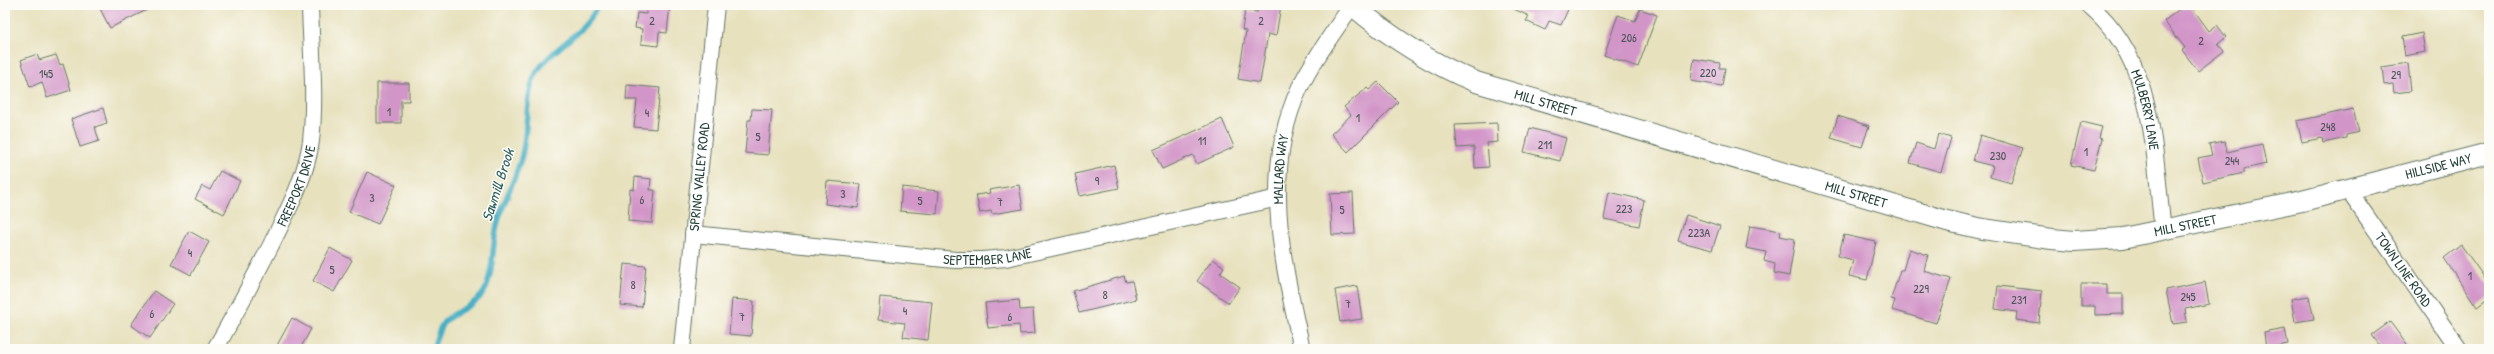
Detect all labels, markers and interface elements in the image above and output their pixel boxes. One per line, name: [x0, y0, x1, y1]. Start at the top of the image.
house number: 2: [649, 12, 655, 29]
house number: 2: [1258, 12, 1264, 29]
house number: 206: [1621, 29, 1637, 46]
house number: 2: [2198, 32, 2204, 49]
house number: 220: [1700, 64, 1716, 81]
house number: 145: [39, 65, 53, 82]
street label: MULBERRY LANE: [2127, 66, 2164, 151]
house number: 29: [2391, 66, 2402, 83]
street label: MILL STREET: [1512, 84, 1579, 120]
house number: 1: [387, 103, 391, 120]
house number: 4: [645, 104, 650, 121]
house number: 1: [1356, 109, 1360, 126]
house number: 248: [2320, 118, 2336, 135]
street label: SPRING VALLEY ROAD: [684, 121, 713, 232]
house number: 5: [755, 128, 761, 145]
house number: 11: [1198, 132, 1206, 149]
street label: MALLARD WAY: [1268, 132, 1293, 205]
house number: 211: [1538, 136, 1552, 153]
house number: 1: [2084, 143, 2088, 160]
street label: FREEPORT DRIVE: [271, 144, 319, 230]
water label: Sawmill Brook: [476, 144, 520, 224]
house number: 230: [1990, 147, 2006, 164]
street label: HILLSIDE WAY: [2403, 148, 2474, 183]
house number: 244: [2225, 152, 2240, 169]
house number: 9: [1095, 172, 1100, 189]
street label: MILL STREET: [1823, 176, 1890, 212]
house number: 3: [840, 185, 846, 202]
house number: 3: [369, 189, 375, 206]
house number: 6: [640, 191, 645, 208]
house number: 5: [917, 192, 923, 209]
house number: 7: [997, 193, 1003, 210]
house number: 223: [1616, 200, 1632, 217]
house number: 5: [1339, 201, 1345, 218]
street label: MILL STREET: [2152, 209, 2219, 240]
house number: 223A: [1688, 224, 1710, 241]
street label: TOWN LINE ROAD: [2371, 228, 2437, 311]
street label: SEPTEMBER LANE: [942, 243, 1034, 269]
house number: 4: [188, 244, 193, 261]
house number: 5: [329, 261, 335, 278]
house number: 1: [2468, 267, 2472, 284]
house number: 8: [630, 276, 636, 293]
house number: 229: [1913, 280, 1929, 297]
house number: 8: [1102, 286, 1108, 303]
house number: 245: [2180, 288, 2196, 305]
house number: 231: [2011, 291, 2027, 308]
house number: 7: [1345, 295, 1351, 312]
house number: 4: [903, 302, 908, 319]
house number: 6: [150, 305, 155, 322]
house number: 7: [739, 308, 745, 325]
house number: 6: [1008, 308, 1013, 325]

